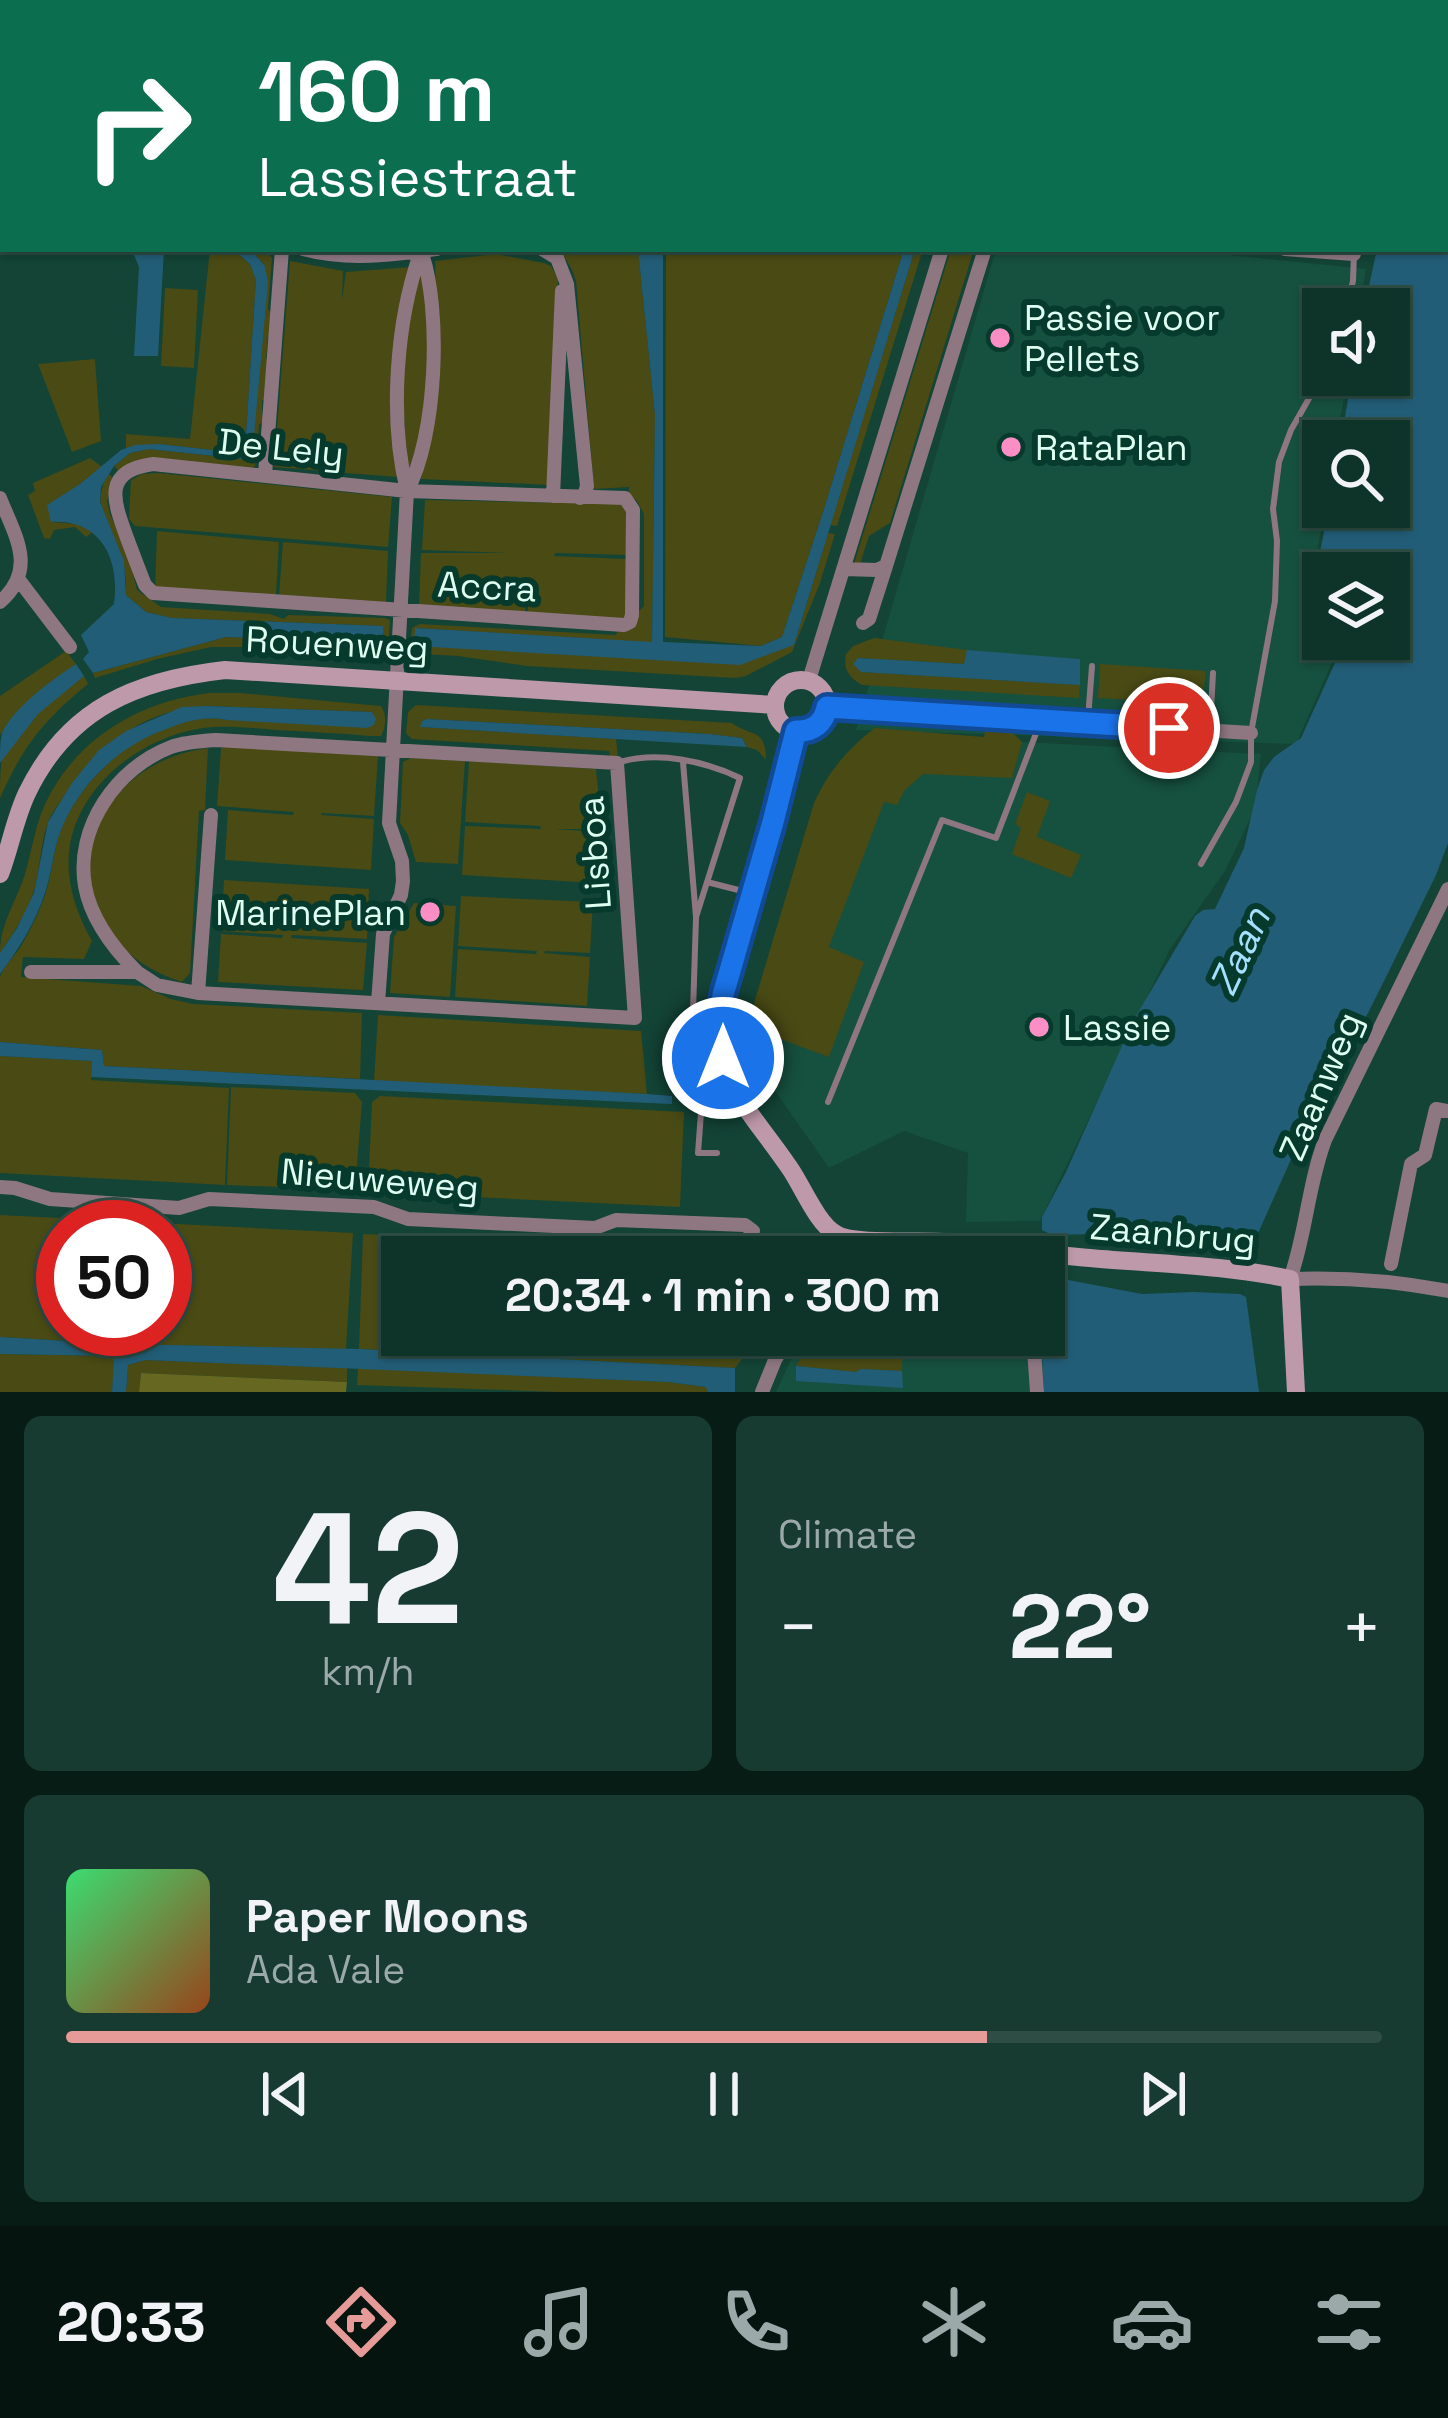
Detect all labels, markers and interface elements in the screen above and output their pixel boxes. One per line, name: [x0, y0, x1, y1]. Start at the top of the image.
text: 160 m: [258, 38, 495, 146]
icon: right: [60, 48, 216, 204]
text: Lassiestraat: [258, 143, 578, 212]
map controls: [1302, 288, 1410, 660]
button: sound: [1302, 288, 1410, 396]
place label: Passie voor Pellets: [1024, 295, 1220, 382]
marker: Passie voor Pellets: [987, 325, 1013, 351]
street label: De Lely: [216, 419, 346, 477]
button: search: [1302, 420, 1410, 528]
place label: RataPlan: [1035, 425, 1188, 471]
marker: RataPlan: [998, 434, 1024, 460]
button: layers: [1302, 552, 1410, 660]
street label: Accra: [436, 561, 538, 613]
street label: Rouenweg: [244, 616, 430, 672]
pin: [1118, 677, 1220, 779]
icon: arrive: [1136, 695, 1202, 761]
street label: Lisboa: [568, 795, 622, 911]
place label: MarinePlan: [215, 890, 406, 936]
marker: MarinePlan: [417, 899, 443, 925]
water label: Zaan: [1198, 899, 1281, 1003]
position arrow: [660, 995, 786, 1121]
place label: Lassie: [1063, 1005, 1171, 1051]
street label: Zaanweg: [1269, 1005, 1373, 1168]
marker: Lassie: [1026, 1014, 1052, 1040]
street label: Nieuweweg: [279, 1148, 481, 1212]
speed limit sign: 50: [36, 1200, 192, 1356]
street label: Zaanbrug: [1088, 1204, 1258, 1264]
text: 20:34 · 1 min · 300 m: [505, 1267, 941, 1324]
text: 42: [272, 1469, 464, 1669]
text: Climate: [778, 1510, 917, 1559]
text: 22°: [1009, 1569, 1151, 1684]
text: −: [778, 1585, 819, 1669]
text: +: [1341, 1585, 1382, 1669]
text: km/h: [322, 1647, 414, 1696]
text: Paper Moons: [246, 1888, 529, 1945]
text: Ada Vale: [246, 1945, 405, 1994]
icon: previous: [252, 2061, 318, 2127]
icon: pause: [691, 2061, 757, 2127]
icon: next: [1130, 2061, 1196, 2127]
icon: directions: [319, 2280, 403, 2364]
icon: music: [517, 2280, 601, 2364]
icon: phone: [714, 2280, 798, 2364]
icon: climate: [912, 2280, 996, 2364]
icon: car: [1110, 2280, 1194, 2364]
icon: filters: [1307, 2280, 1391, 2364]
text: 20:33: [57, 2288, 206, 2357]

